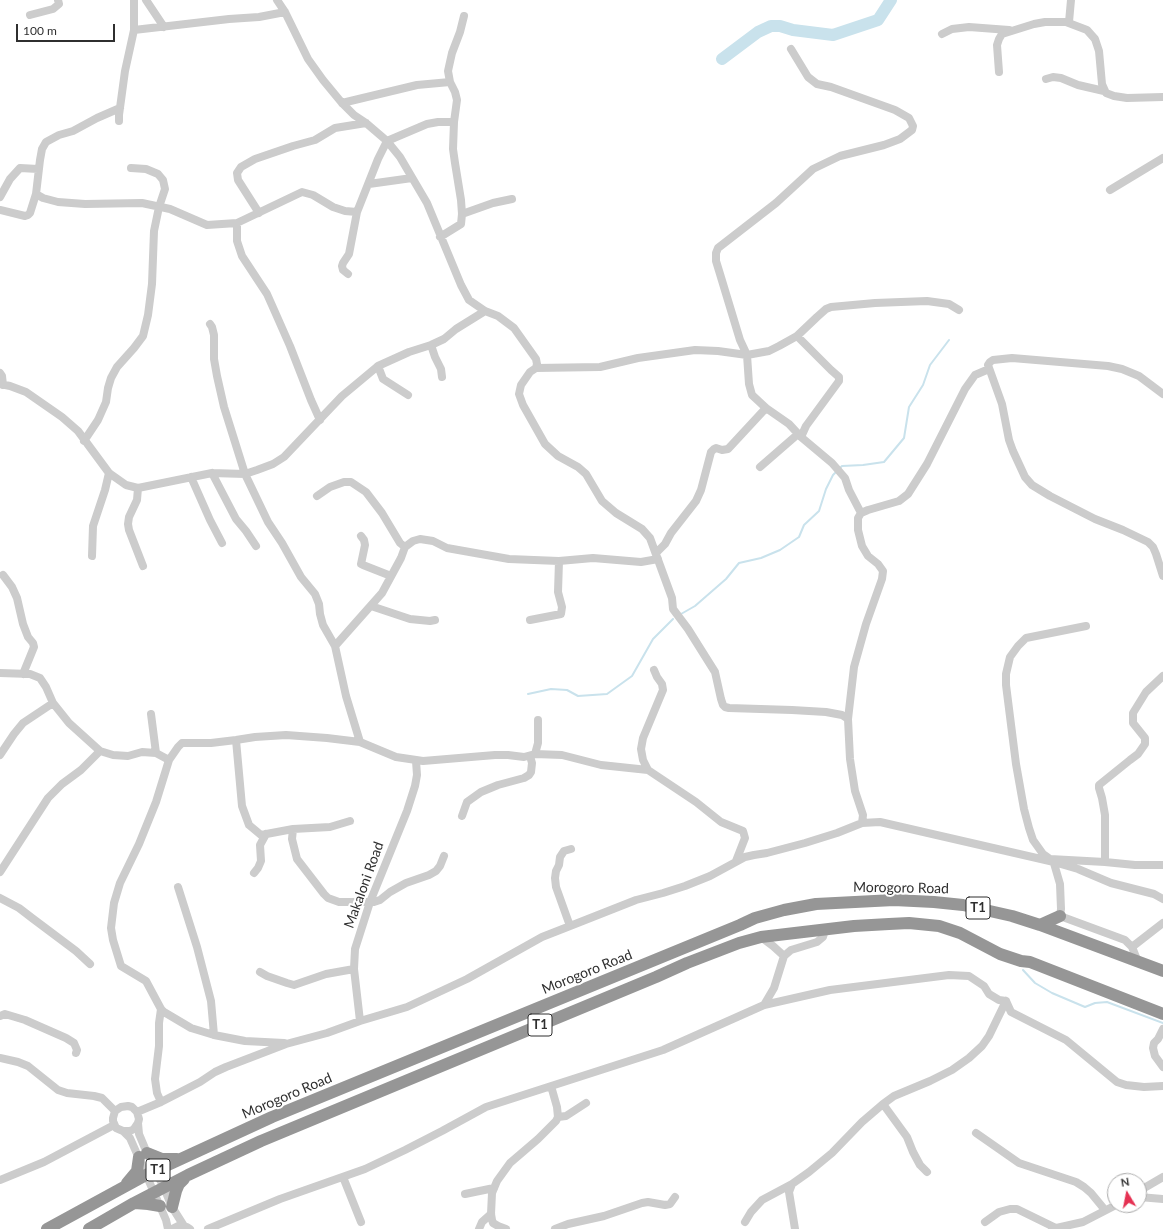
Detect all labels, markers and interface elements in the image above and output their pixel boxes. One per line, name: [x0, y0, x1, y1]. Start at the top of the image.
scale bar: [18, 16, 117, 42]
text: 100 m: [23, 23, 57, 38]
street label: Makaloni Road: [341, 839, 387, 931]
street label: Morogoro Road: [853, 879, 949, 897]
road number: T1: [966, 897, 990, 919]
street label: Morogoro Road: [539, 946, 635, 998]
road number: T1: [528, 1014, 552, 1036]
street label: Morogoro Road: [240, 1070, 334, 1122]
road number: T1: [146, 1159, 170, 1181]
north arrow: [1107, 1173, 1147, 1213]
text: N: [1120, 1175, 1130, 1189]

